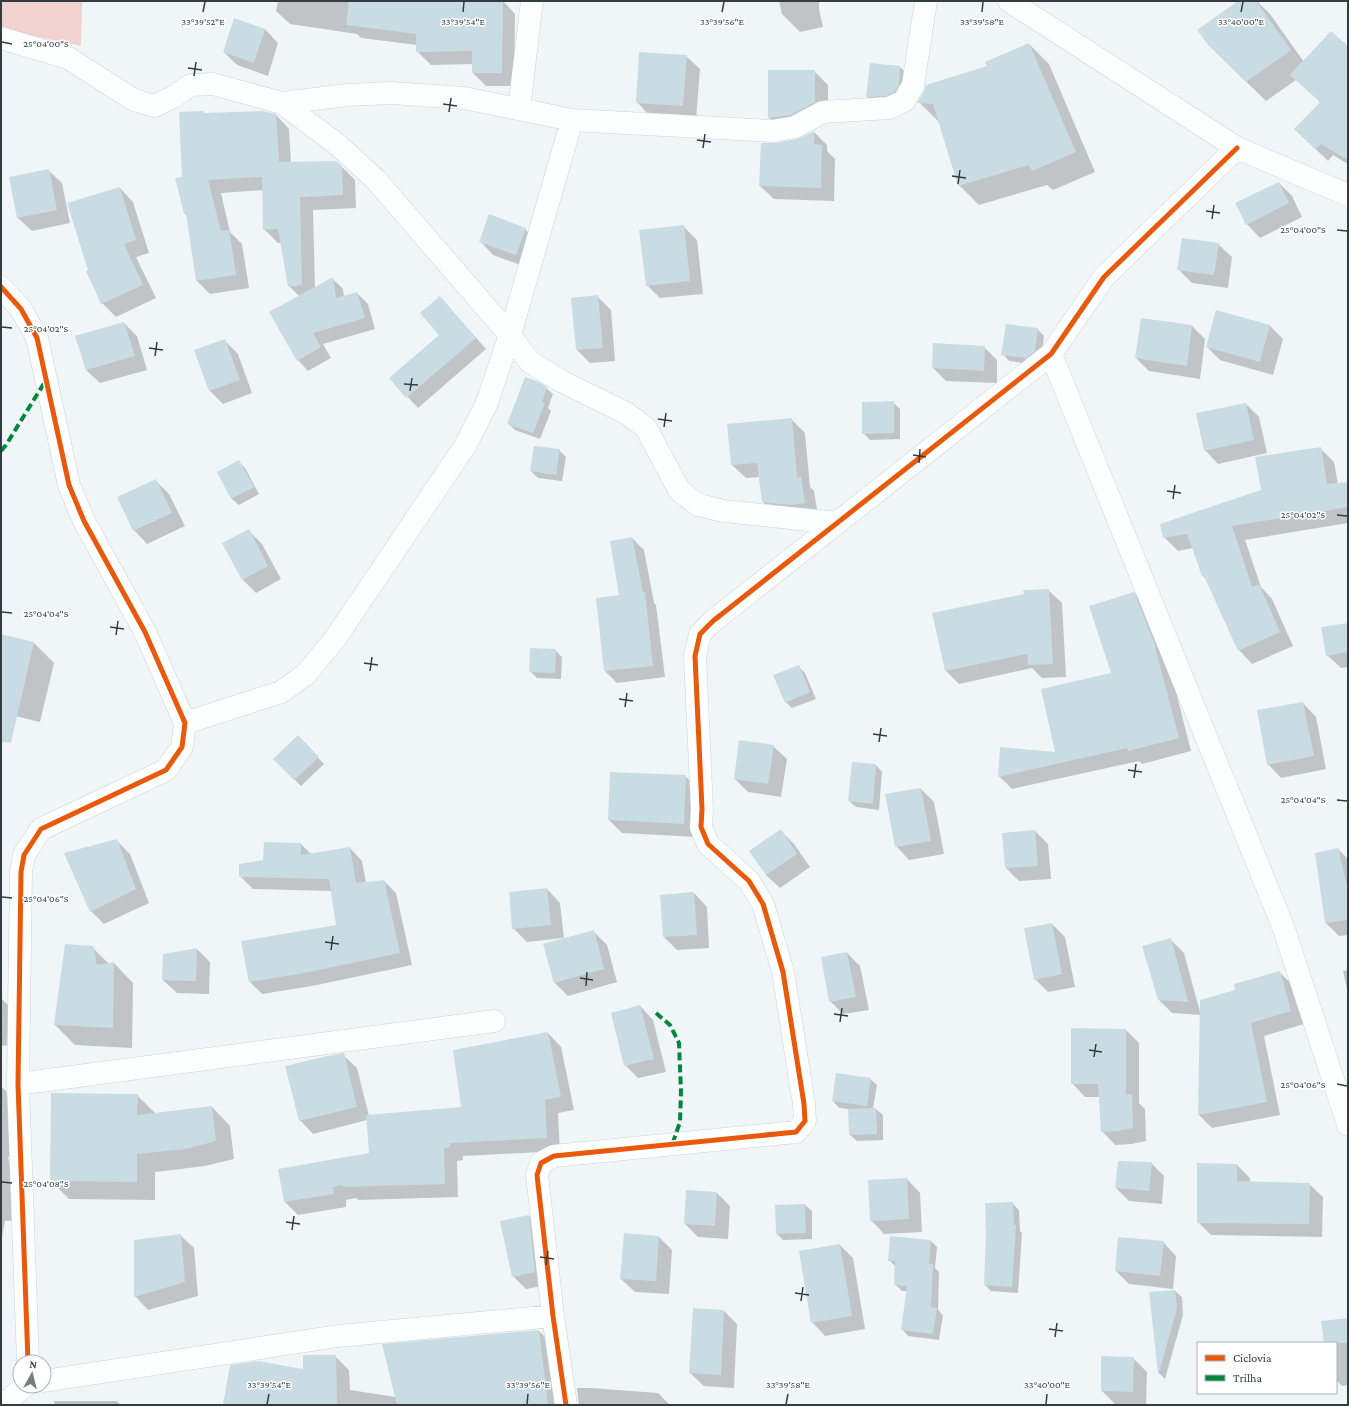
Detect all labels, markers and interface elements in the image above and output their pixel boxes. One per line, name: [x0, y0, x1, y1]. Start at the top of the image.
text: 33°39'52"E: [181, 16, 225, 27]
text: 33°39'54"E: [441, 16, 485, 27]
text: 33°39'56"E: [700, 16, 744, 27]
text: 33°39'58"E: [960, 16, 1005, 27]
text: 33°40'00"E: [1218, 16, 1265, 27]
text: 25°04'00"S: [23, 38, 69, 49]
text: 25°04'00"S: [1280, 224, 1326, 235]
text: 25°04'02"S: [24, 323, 69, 334]
text: 25°04'02"S: [1281, 509, 1326, 520]
text: 25°04'04"S: [24, 608, 69, 619]
text: 25°04'04"S: [1281, 794, 1326, 805]
text: 25°04'06"S: [24, 893, 69, 904]
text: 25°04'06"S: [1281, 1079, 1326, 1090]
text: 25°04'08"S: [23, 1178, 69, 1189]
legend: [1197, 1342, 1337, 1394]
text: Ciclovia: [1233, 1351, 1272, 1365]
north arrow: [12, 1354, 52, 1394]
text: N: [29, 1358, 38, 1371]
text: Trilha: [1233, 1371, 1263, 1385]
text: 33°39'54"E: [247, 1379, 291, 1390]
text: 33°39'56"E: [506, 1379, 550, 1390]
text: 33°39'58"E: [766, 1379, 811, 1390]
text: 33°40'00"E: [1024, 1379, 1071, 1390]

